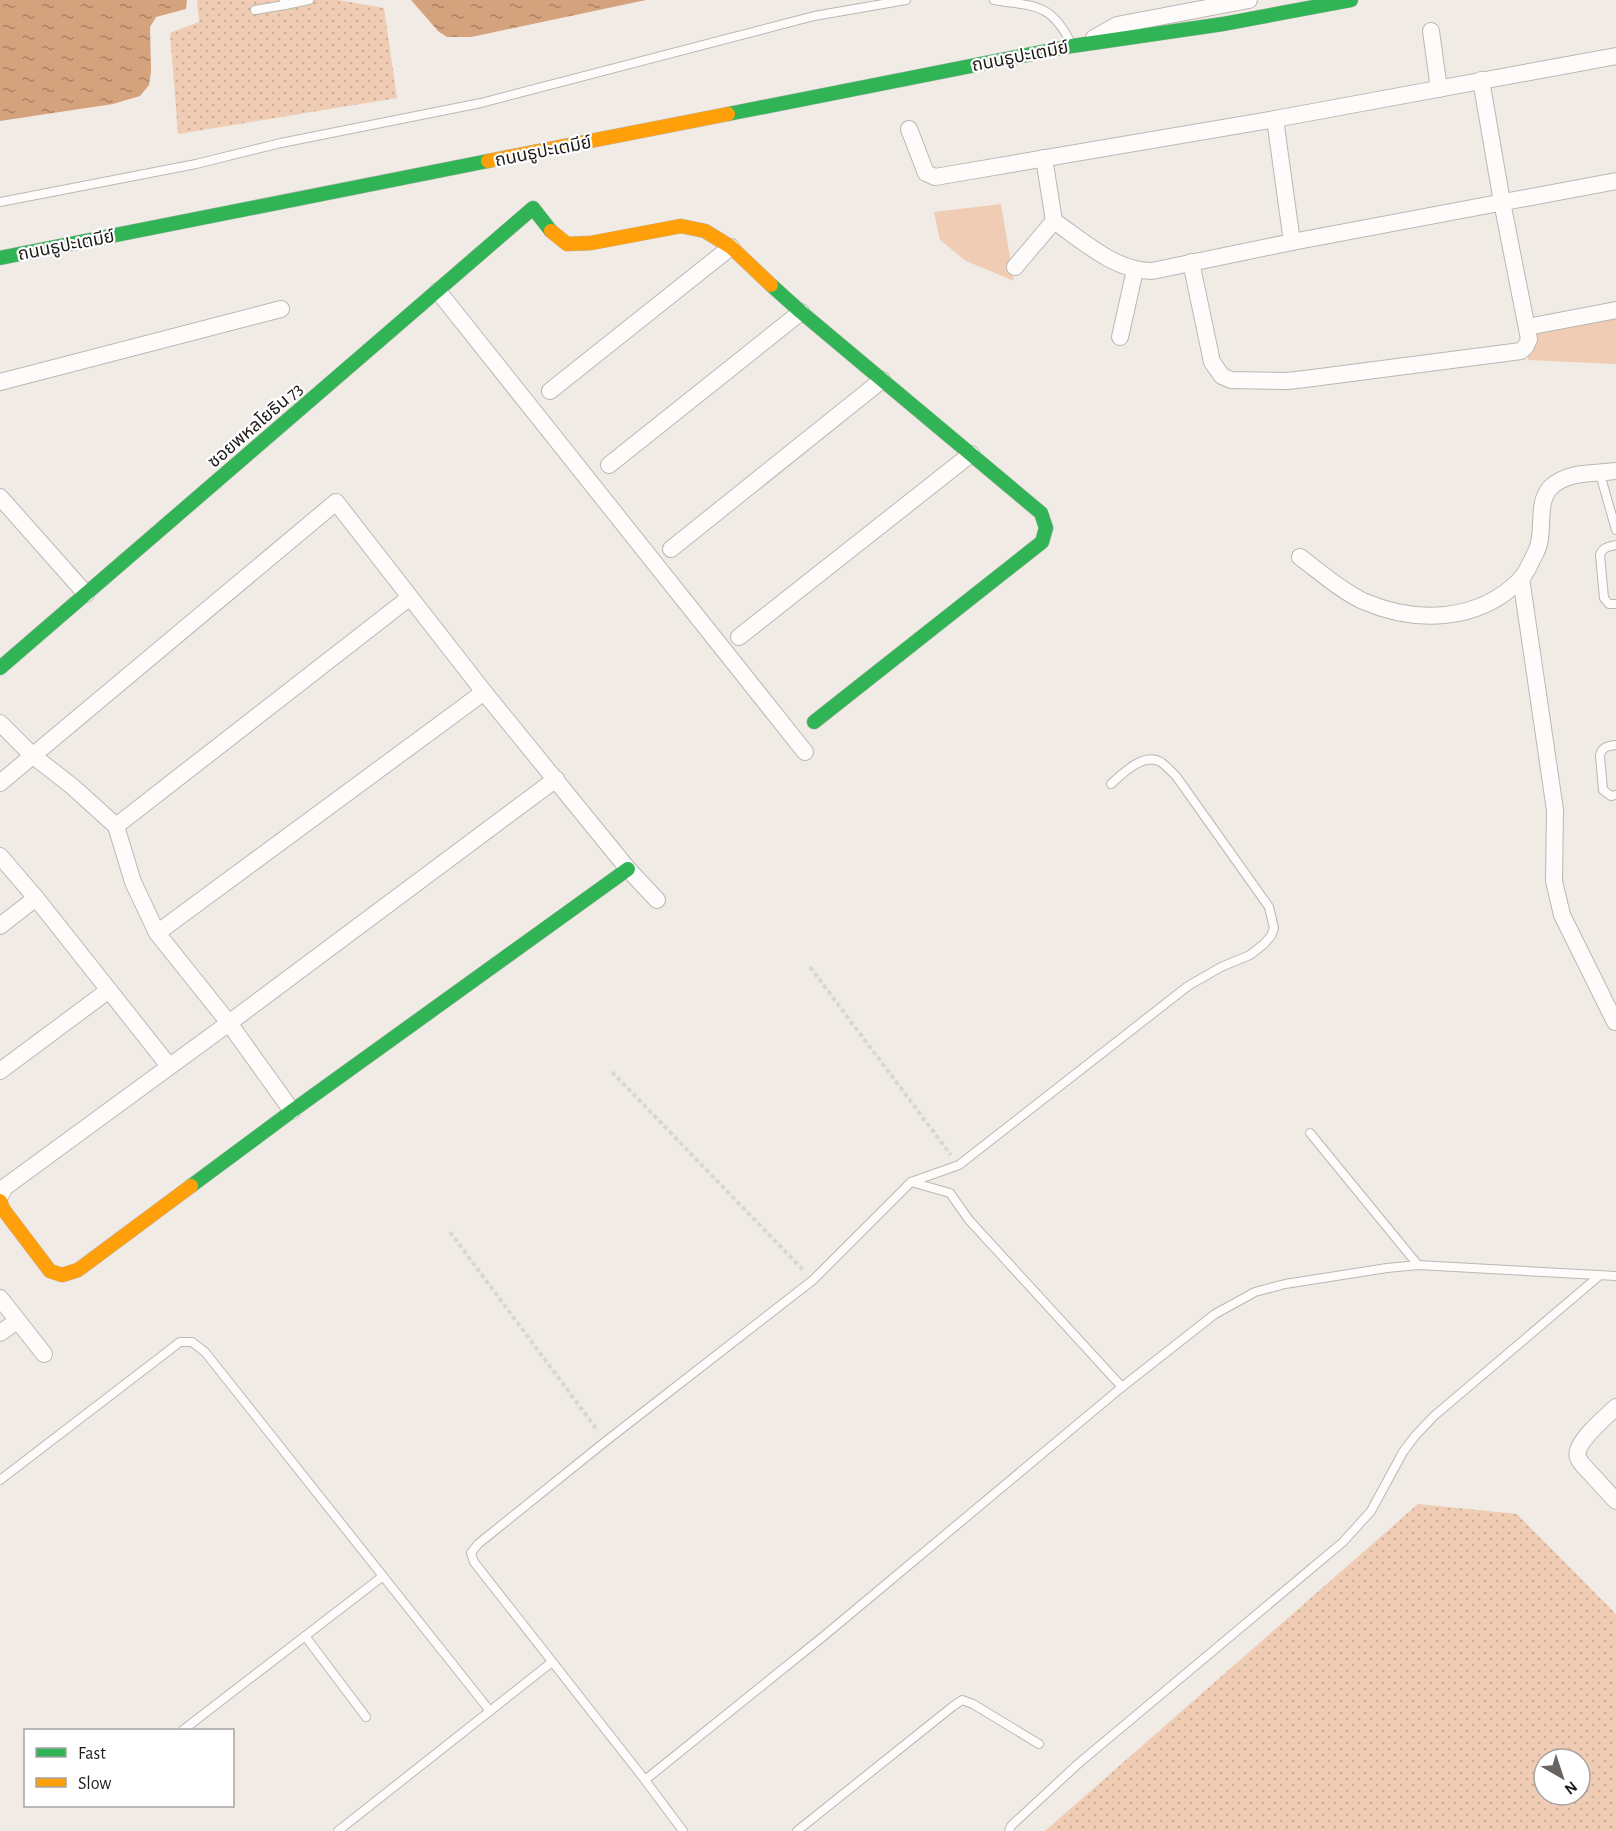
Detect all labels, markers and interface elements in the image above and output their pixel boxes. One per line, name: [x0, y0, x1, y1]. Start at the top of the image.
street label: ถนนธูปะเตมีย์: [970, 38, 1071, 77]
street label: ถนนธูปะเตมีย์: [493, 133, 594, 172]
street label: ถนนธูปะเตมีย์: [16, 227, 117, 266]
street label: ซอยพหลโยธิน 73: [204, 379, 306, 472]
legend: [24, 1729, 234, 1807]
text: Fast: [78, 1745, 106, 1763]
north arrow: [1532, 1747, 1592, 1807]
text: Slow: [78, 1775, 111, 1793]
text: N: [1561, 1778, 1580, 1798]

